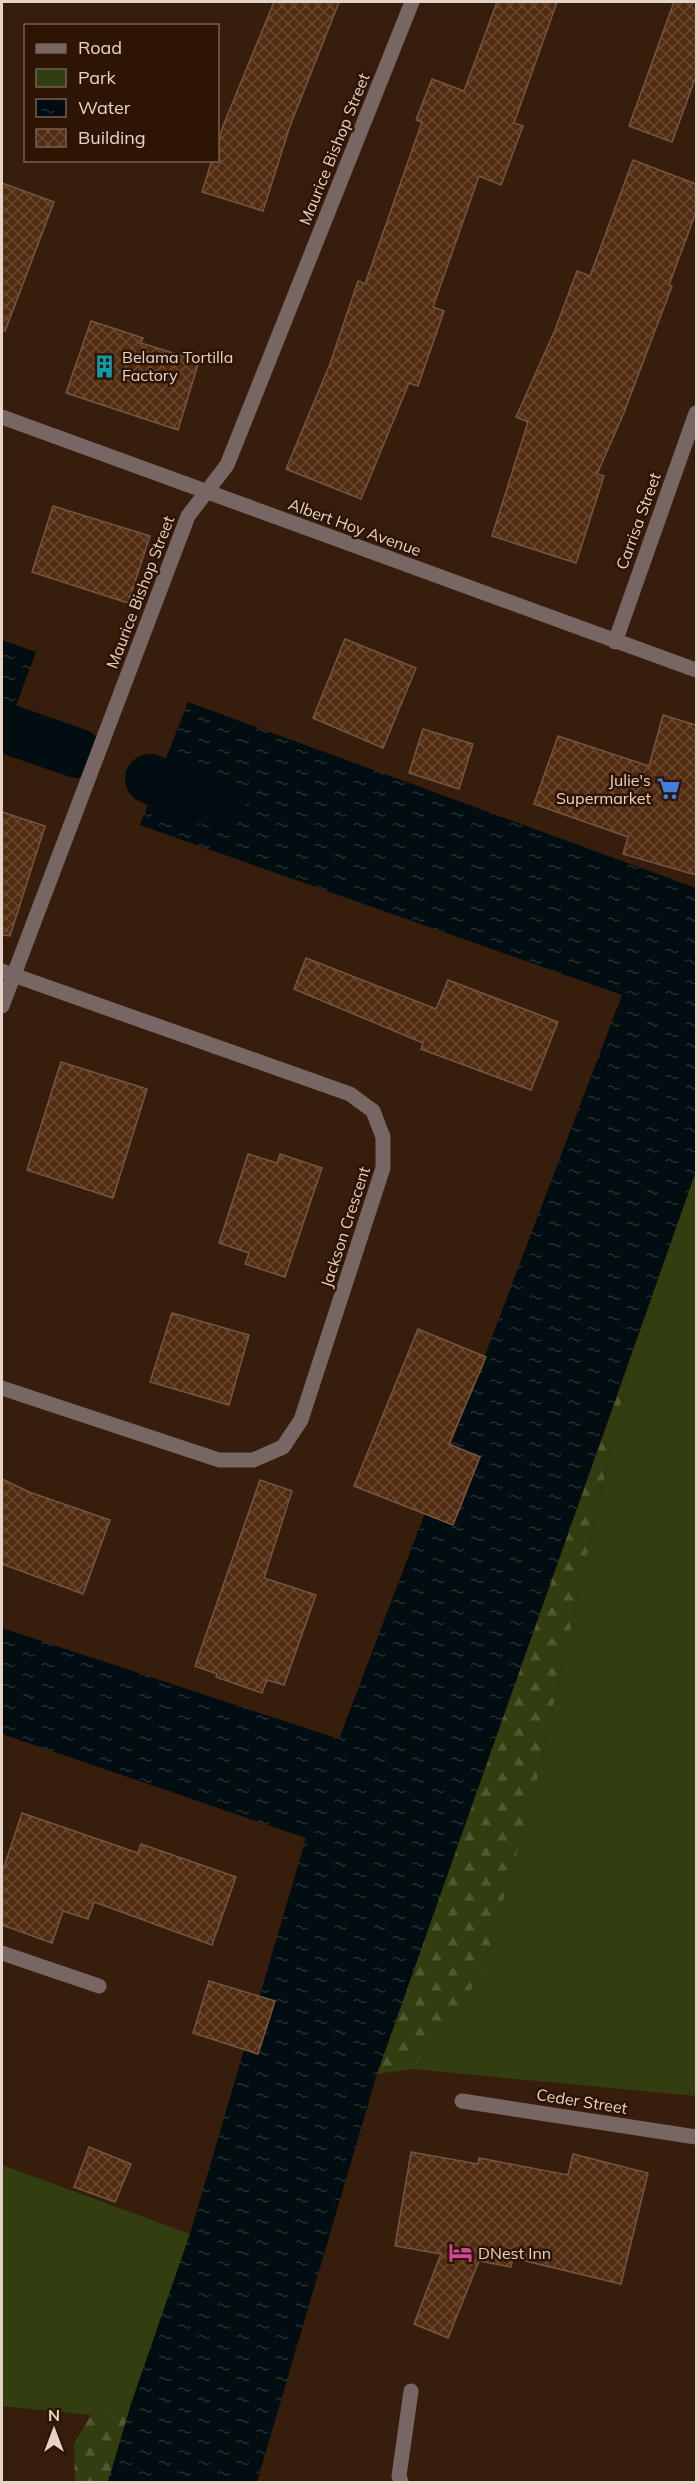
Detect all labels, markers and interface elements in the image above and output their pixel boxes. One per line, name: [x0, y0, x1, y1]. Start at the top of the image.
legend: [24, 24, 219, 162]
text: Road: [78, 36, 122, 59]
text: Park: [78, 66, 117, 89]
street label: Maurice Bishop Street: [294, 70, 374, 228]
text: Water: [78, 96, 131, 119]
text: Building: [78, 126, 146, 149]
place label: Belama Tortilla Factory: [122, 347, 233, 385]
building icon: Belama Tortilla Factory: [91, 353, 117, 379]
street label: Carrisa Street: [611, 469, 665, 572]
street label: Albert Hoy Avenue: [286, 494, 424, 560]
street label: Maurice Bishop Street: [102, 512, 179, 671]
place label: Julie's Supermarket: [556, 770, 651, 808]
supermarket icon: Julie's Supermarket: [656, 776, 682, 802]
street label: Jackson Crescent: [316, 1164, 374, 1290]
street label: Ceder Street: [535, 2084, 629, 2118]
hotel icon: DNest Inn: [447, 2240, 473, 2266]
place label: DNest Inn: [478, 2243, 551, 2263]
north arrow: [24, 2400, 84, 2460]
text: N: [48, 2405, 60, 2425]

